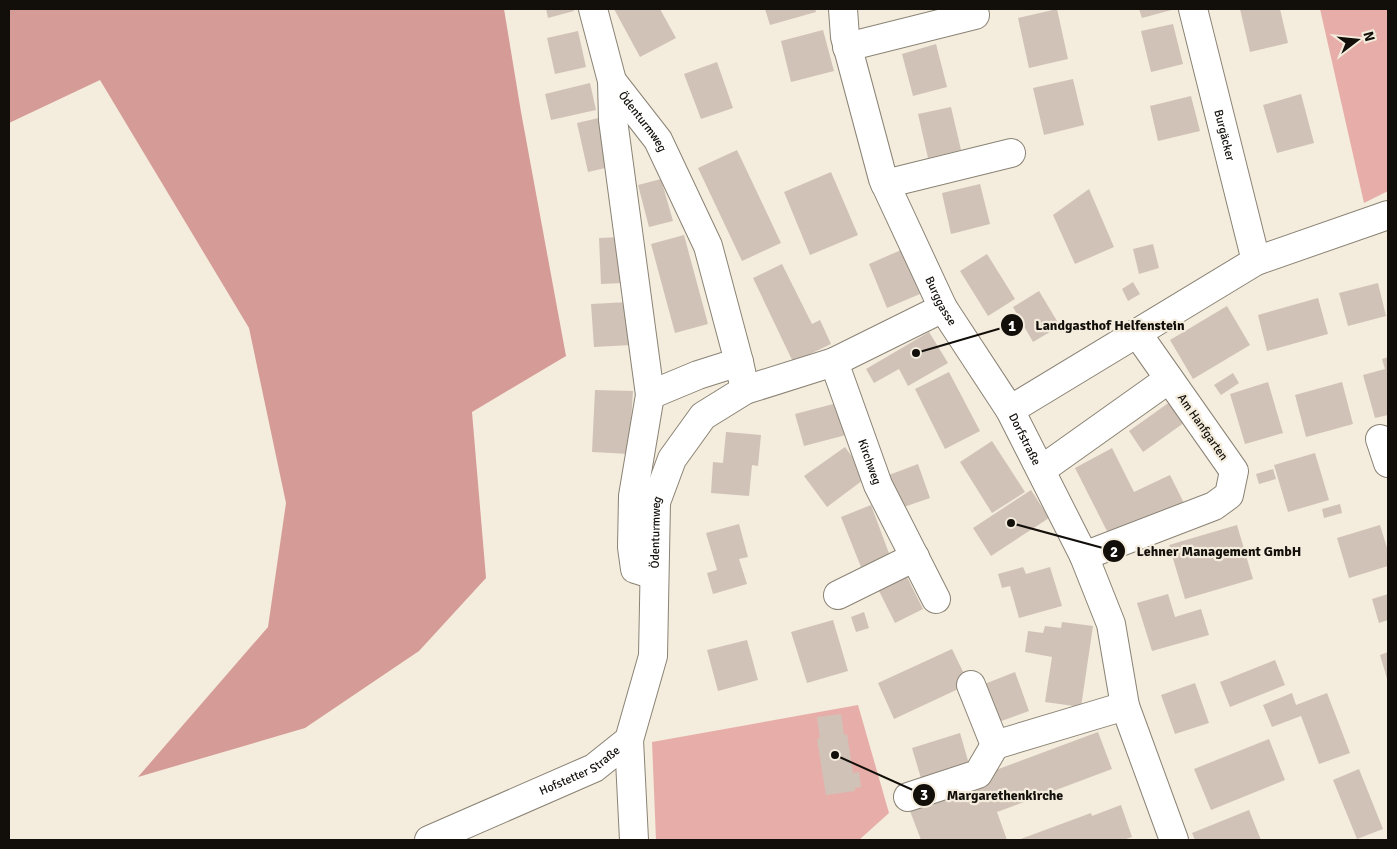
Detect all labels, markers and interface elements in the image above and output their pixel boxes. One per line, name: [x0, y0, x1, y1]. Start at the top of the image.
north arrow: [1332, 15, 1382, 65]
text: N: [1360, 30, 1379, 44]
street label: Ödenturmweg: [615, 88, 670, 155]
street label: Burgäcker: [1210, 108, 1238, 163]
street label: Burggasse: [921, 274, 960, 329]
callout: Landgasthof Helfenstein: [1000, 311, 1194, 340]
text: 1: [1008, 317, 1016, 335]
text: Landgasthof Helfenstein: [1035, 317, 1185, 334]
street label: Am Hanfgarten: [1174, 391, 1231, 464]
street label: Dorfstraße: [1005, 411, 1044, 468]
street label: Kirchweg: [854, 437, 884, 487]
street label: Ödenturmweg: [648, 494, 666, 569]
callout: Lehner Management GmbH: [1101, 537, 1311, 566]
text: 2: [1110, 543, 1118, 561]
text: Lehner Management GmbH: [1137, 543, 1301, 560]
street label: Hofstetter Straße: [537, 743, 623, 799]
callout: Margarethenkirche: [912, 780, 1073, 809]
text: 3: [920, 786, 928, 804]
text: Margarethenkirche: [947, 787, 1063, 804]

